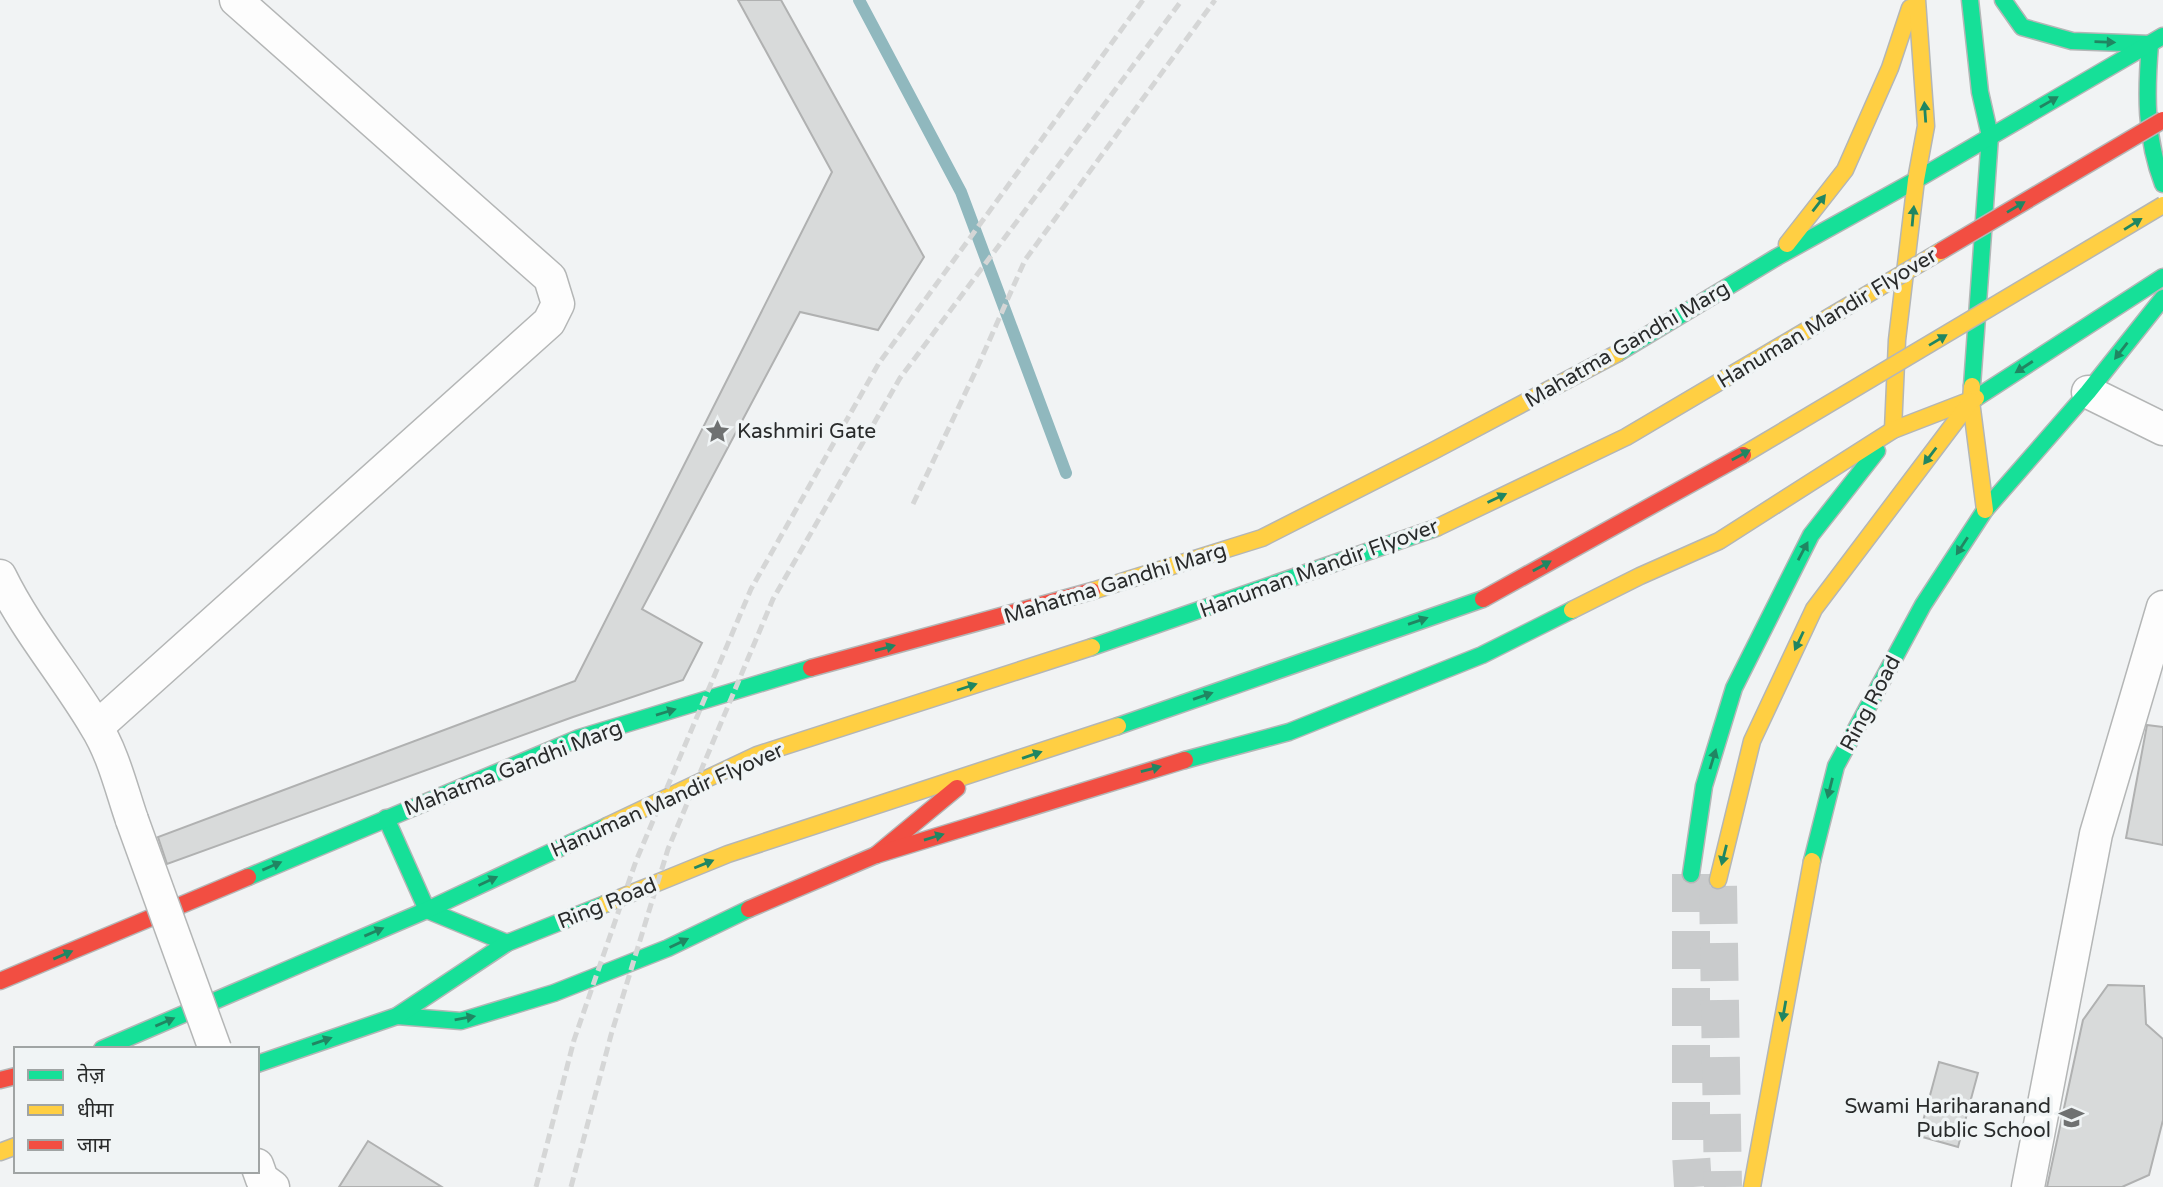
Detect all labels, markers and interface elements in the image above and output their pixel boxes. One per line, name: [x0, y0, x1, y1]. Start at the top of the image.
one-way arrow: [2094, 37, 2116, 48]
one-way arrow: [2039, 96, 2058, 108]
one-way arrow: [1919, 101, 1930, 123]
one-way arrow: [1812, 195, 1827, 213]
one-way arrow: [2006, 201, 2025, 213]
one-way arrow: [1908, 204, 1919, 226]
one-way arrow: [2124, 218, 2143, 231]
street label: Hanuman Mandir Flyover: [1713, 243, 1942, 394]
street label: Mahatma Gandhi Marg: [1521, 276, 1734, 413]
one-way arrow: [1928, 334, 1947, 347]
one-way arrow: [2113, 342, 2128, 360]
one-way arrow: [2014, 361, 2033, 374]
place icon: Kashmiri Gate: [703, 417, 731, 445]
place label: Kashmiri Gate: [737, 419, 876, 444]
one-way arrow: [1924, 447, 1938, 465]
one-way arrow: [1732, 449, 1751, 461]
one-way arrow: [1487, 492, 1507, 504]
street label: Hanuman Mandir Flyover: [1197, 514, 1442, 623]
one-way arrow: [1955, 536, 1968, 556]
street label: Mahatma Gandhi Marg: [1001, 538, 1229, 629]
one-way arrow: [1797, 541, 1809, 561]
one-way arrow: [1533, 560, 1553, 572]
one-way arrow: [1408, 615, 1429, 626]
one-way arrow: [1794, 631, 1805, 651]
one-way arrow: [874, 642, 896, 653]
street label: Ring Road: [1835, 651, 1906, 755]
one-way arrow: [956, 681, 977, 692]
one-way arrow: [1193, 690, 1214, 701]
one-way arrow: [656, 706, 677, 717]
street label: Mahatma Gandhi Marg: [401, 715, 626, 822]
street label: Hanuman Mandir Flyover: [547, 738, 787, 863]
one-way arrow: [1708, 748, 1718, 769]
one-way arrow: [1022, 750, 1043, 760]
one-way arrow: [1140, 763, 1162, 774]
one-way arrow: [1824, 778, 1835, 800]
one-way arrow: [924, 831, 945, 842]
one-way arrow: [1718, 844, 1729, 866]
one-way arrow: [694, 858, 714, 870]
one-way arrow: [262, 860, 282, 872]
street label: Ring Road: [554, 872, 660, 935]
one-way arrow: [478, 875, 499, 886]
one-way arrow: [363, 927, 384, 938]
one-way arrow: [669, 937, 689, 949]
one-way arrow: [53, 949, 74, 960]
one-way arrow: [1779, 1000, 1790, 1022]
one-way arrow: [454, 1012, 476, 1023]
one-way arrow: [154, 1016, 175, 1027]
one-way arrow: [311, 1035, 332, 1046]
legend: [14, 1047, 259, 1173]
text: तेज़: [77, 1063, 105, 1088]
place label: Swami Hariharanand Public School: [1844, 1094, 2051, 1143]
text: धीमा: [77, 1098, 114, 1123]
school or university icon: Swami Hariharanand Public School: [2057, 1104, 2085, 1132]
text: जाम: [77, 1133, 111, 1158]

